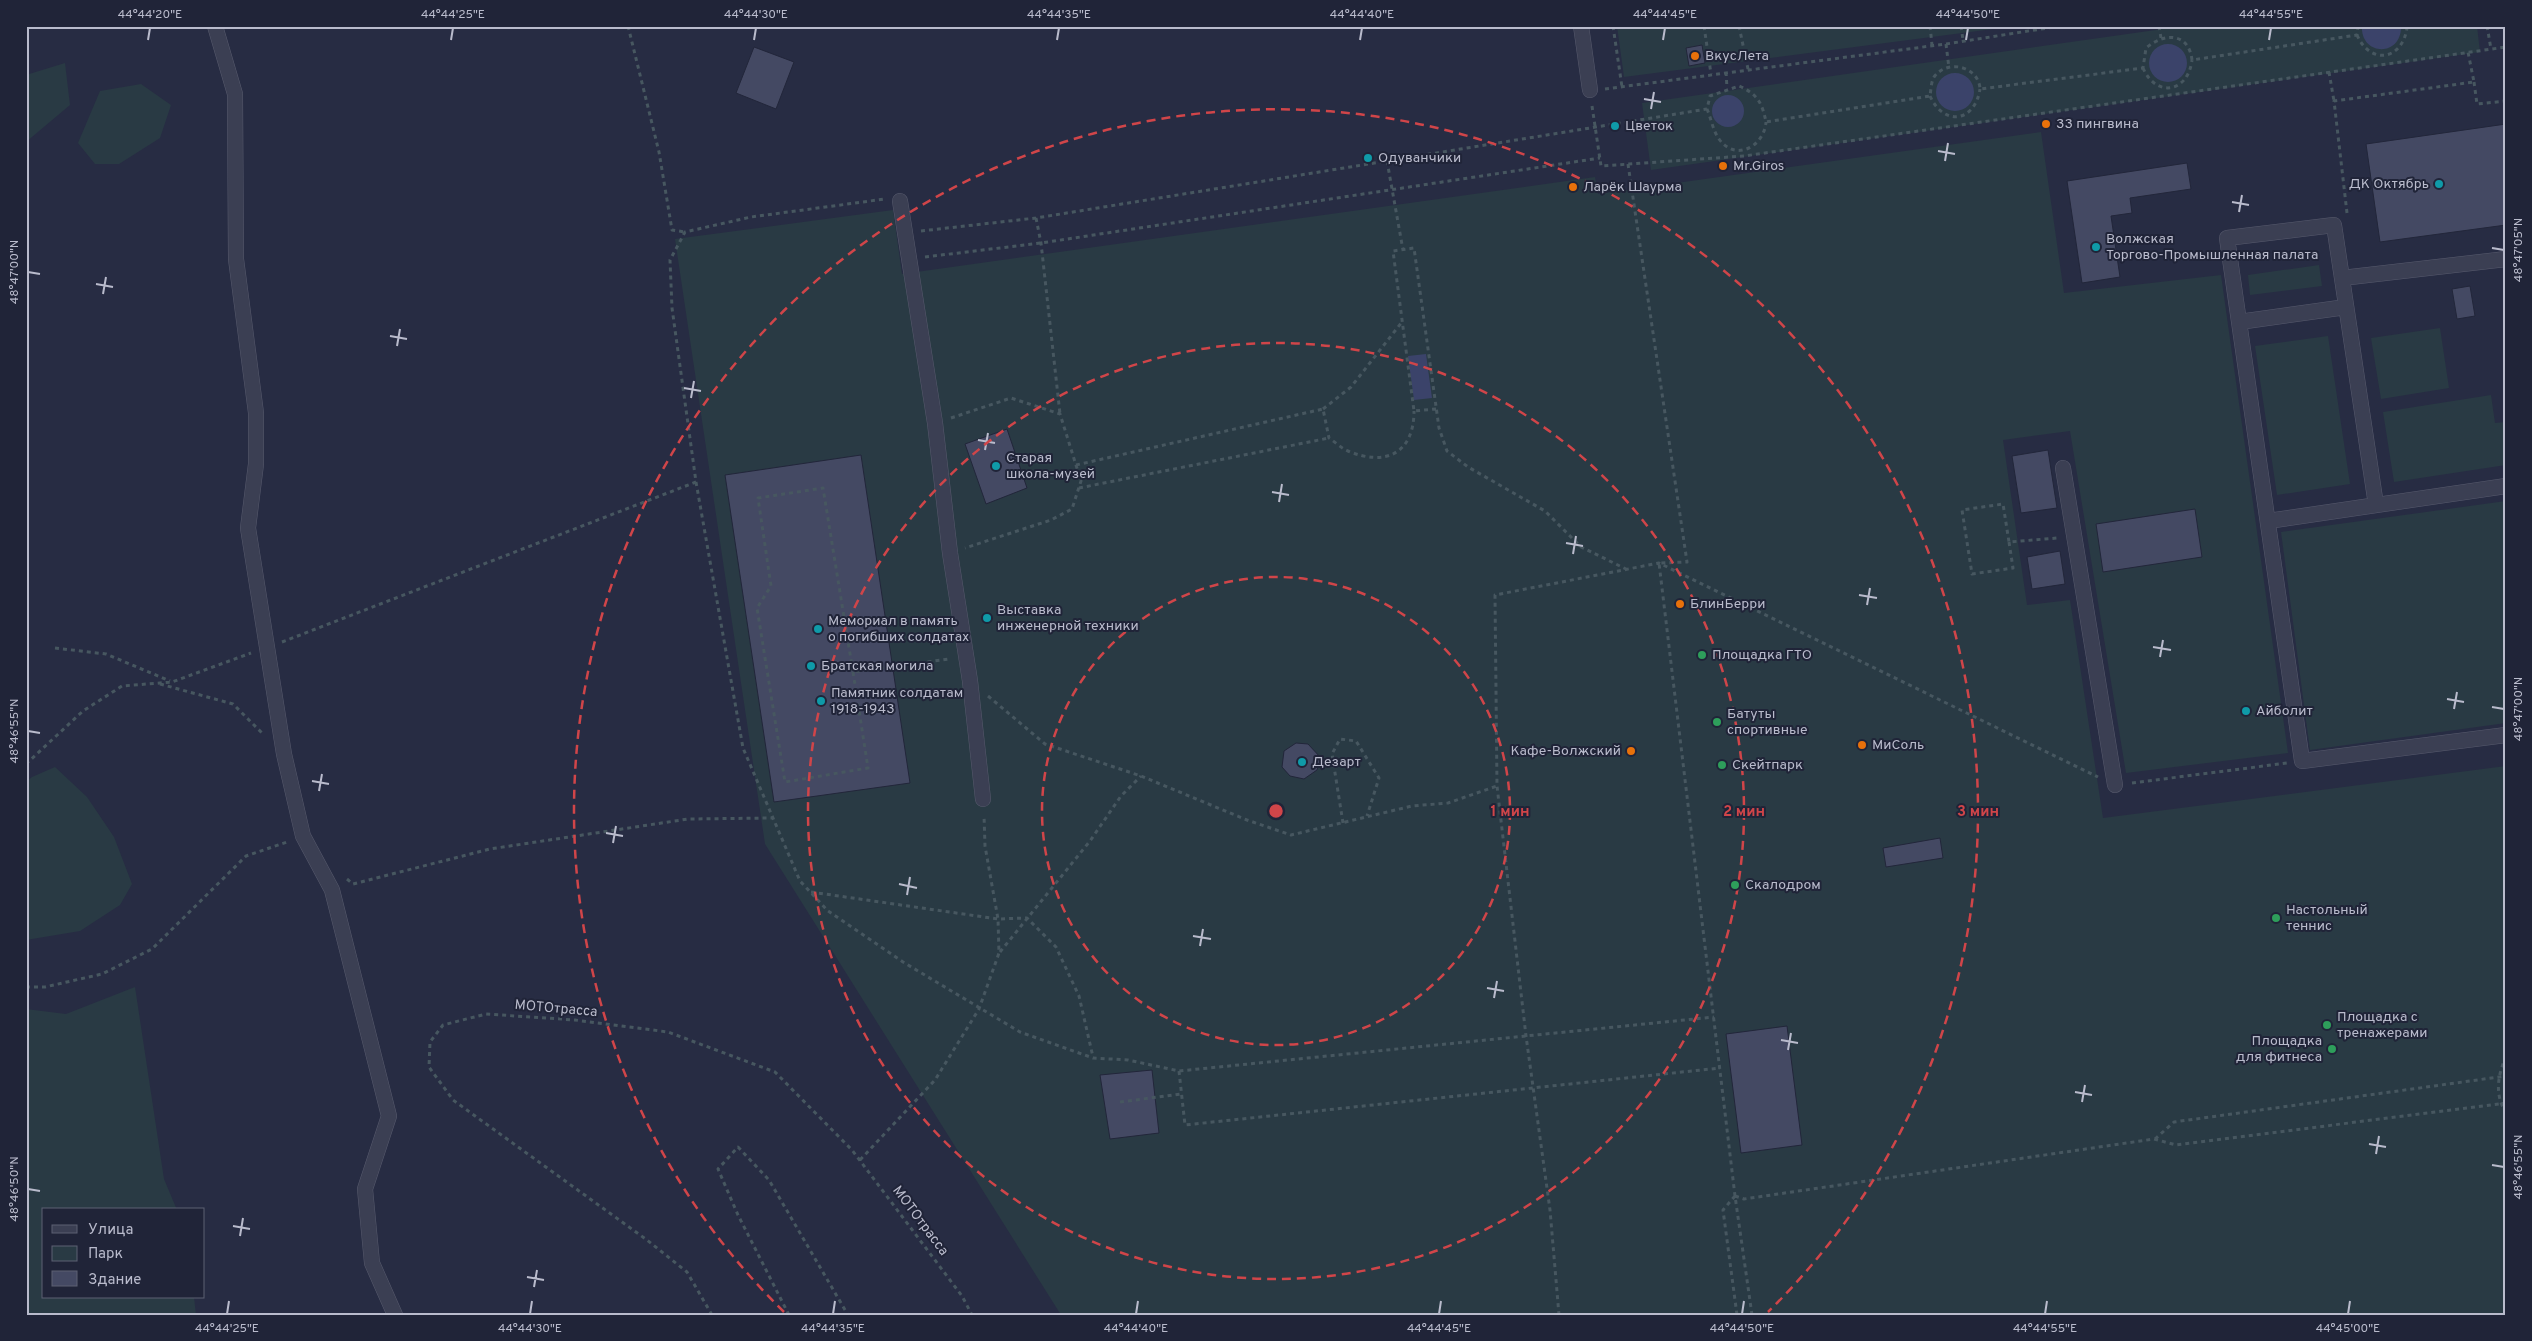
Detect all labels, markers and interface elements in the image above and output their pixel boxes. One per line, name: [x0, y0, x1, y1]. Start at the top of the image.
text: 44°44'20"E: [118, 7, 182, 23]
text: 44°44'25"E: [421, 7, 485, 23]
text: 44°44'30"E: [724, 7, 788, 23]
text: 44°44'35"E: [1027, 7, 1091, 23]
text: 44°44'40"E: [1330, 7, 1394, 23]
text: 44°44'45"E: [1633, 7, 1697, 23]
text: 44°44'50"E: [1936, 7, 2000, 23]
text: 44°44'55"E: [2239, 7, 2303, 23]
place label: ВкусЛета: [1705, 48, 1769, 65]
marker: ВкусЛета: [1689, 50, 1701, 62]
place label: 33 пингвина: [2056, 116, 2139, 133]
place label: Цветок: [1625, 118, 1673, 135]
marker: 33 пингвина: [2040, 118, 2052, 130]
marker: Цветок: [1609, 120, 1621, 132]
place label: Одуванчики: [1378, 150, 1461, 167]
marker: Одуванчики: [1362, 152, 1374, 164]
place label: Mr.Giros: [1733, 158, 1784, 175]
marker: Mr.Giros: [1717, 160, 1729, 172]
place label: ДК Октябрь: [2349, 176, 2429, 193]
marker: ДК Октябрь: [2433, 178, 2445, 190]
place label: Ларёк Шаурма: [1583, 179, 1682, 196]
marker: Ларёк Шаурма: [1567, 181, 1579, 193]
text: 48°47'05"N: [2511, 218, 2527, 282]
place label: Волжская Торгово-Промышленная палата: [2106, 231, 2318, 264]
text: 48°47'00"N: [7, 240, 23, 304]
marker: Волжская Торгово-Промышленная палата: [2090, 241, 2102, 253]
place label: Старая школа-музей: [1006, 450, 1095, 483]
marker: Старая школа-музей: [990, 460, 1002, 472]
place label: БлинБерри: [1690, 596, 1766, 613]
marker: БлинБерри: [1674, 598, 1686, 610]
place label: Выставка инженерной техники: [997, 602, 1139, 635]
marker: Выставка инженерной техники: [981, 612, 993, 624]
place label: Мемориал в память о погибших солдатах: [828, 613, 969, 646]
marker: Мемориал в память о погибших солдатах: [812, 623, 824, 635]
place label: Площадка ГТО: [1712, 647, 1812, 664]
marker: Площадка ГТО: [1696, 649, 1708, 661]
place label: Братская могила: [821, 658, 933, 675]
marker: Братская могила: [805, 660, 817, 672]
text: 48°47'00"N: [2511, 677, 2527, 741]
place label: Памятник солдатам 1918-1943: [831, 685, 963, 718]
marker: Памятник солдатам 1918-1943: [815, 695, 827, 707]
text: 48°46'55"N: [7, 698, 23, 764]
place label: Айболит: [2256, 703, 2313, 720]
marker: Айболит: [2240, 705, 2252, 717]
place label: Батуты спортивные: [1727, 706, 1807, 739]
marker: Батуты спортивные: [1711, 716, 1723, 728]
place label: МиСоль: [1872, 737, 1924, 754]
marker: МиСоль: [1856, 739, 1868, 751]
place label: Кафе-Волжский: [1510, 743, 1621, 760]
marker: Кафе-Волжский: [1625, 745, 1637, 757]
place label: Дезарт: [1312, 754, 1361, 771]
marker: Дезарт: [1296, 756, 1308, 768]
place label: Скейтпарк: [1732, 757, 1803, 774]
marker: Скейтпарк: [1716, 759, 1728, 771]
centre of rings: [1267, 802, 1285, 820]
text: 1 мин: [1491, 803, 1529, 822]
text: 2 мин: [1723, 803, 1765, 822]
text: 3 мин: [1957, 803, 1999, 822]
place label: Скалодром: [1745, 877, 1821, 894]
marker: Скалодром: [1729, 879, 1741, 891]
place label: Настольный теннис: [2286, 902, 2368, 935]
marker: Настольный теннис: [2270, 912, 2282, 924]
street label: МОТОтрасса: [514, 997, 598, 1021]
place label: Площадка с тренажерами: [2337, 1009, 2428, 1042]
marker: Площадка с тренажерами: [2321, 1019, 2333, 1031]
place label: Площадка для фитнеса: [2236, 1033, 2322, 1066]
marker: Площадка для фитнеса: [2326, 1043, 2338, 1055]
text: 48°46'55"N: [2511, 1134, 2527, 1200]
text: 48°46'50"N: [7, 1156, 23, 1222]
street label: МОТОтрасса: [888, 1183, 952, 1259]
legend: [42, 1208, 205, 1298]
text: Улица: [88, 1221, 133, 1240]
text: Парк: [88, 1245, 123, 1264]
text: Здание: [88, 1271, 141, 1290]
text: 44°44'25"E: [195, 1321, 259, 1337]
text: 44°44'30"E: [498, 1321, 562, 1337]
text: 44°44'35"E: [801, 1321, 865, 1337]
text: 44°44'40"E: [1104, 1321, 1168, 1337]
text: 44°44'45"E: [1407, 1321, 1471, 1337]
text: 44°44'50"E: [1710, 1321, 1774, 1337]
text: 44°44'55"E: [2013, 1321, 2077, 1337]
text: 44°45'00"E: [2316, 1321, 2380, 1337]

